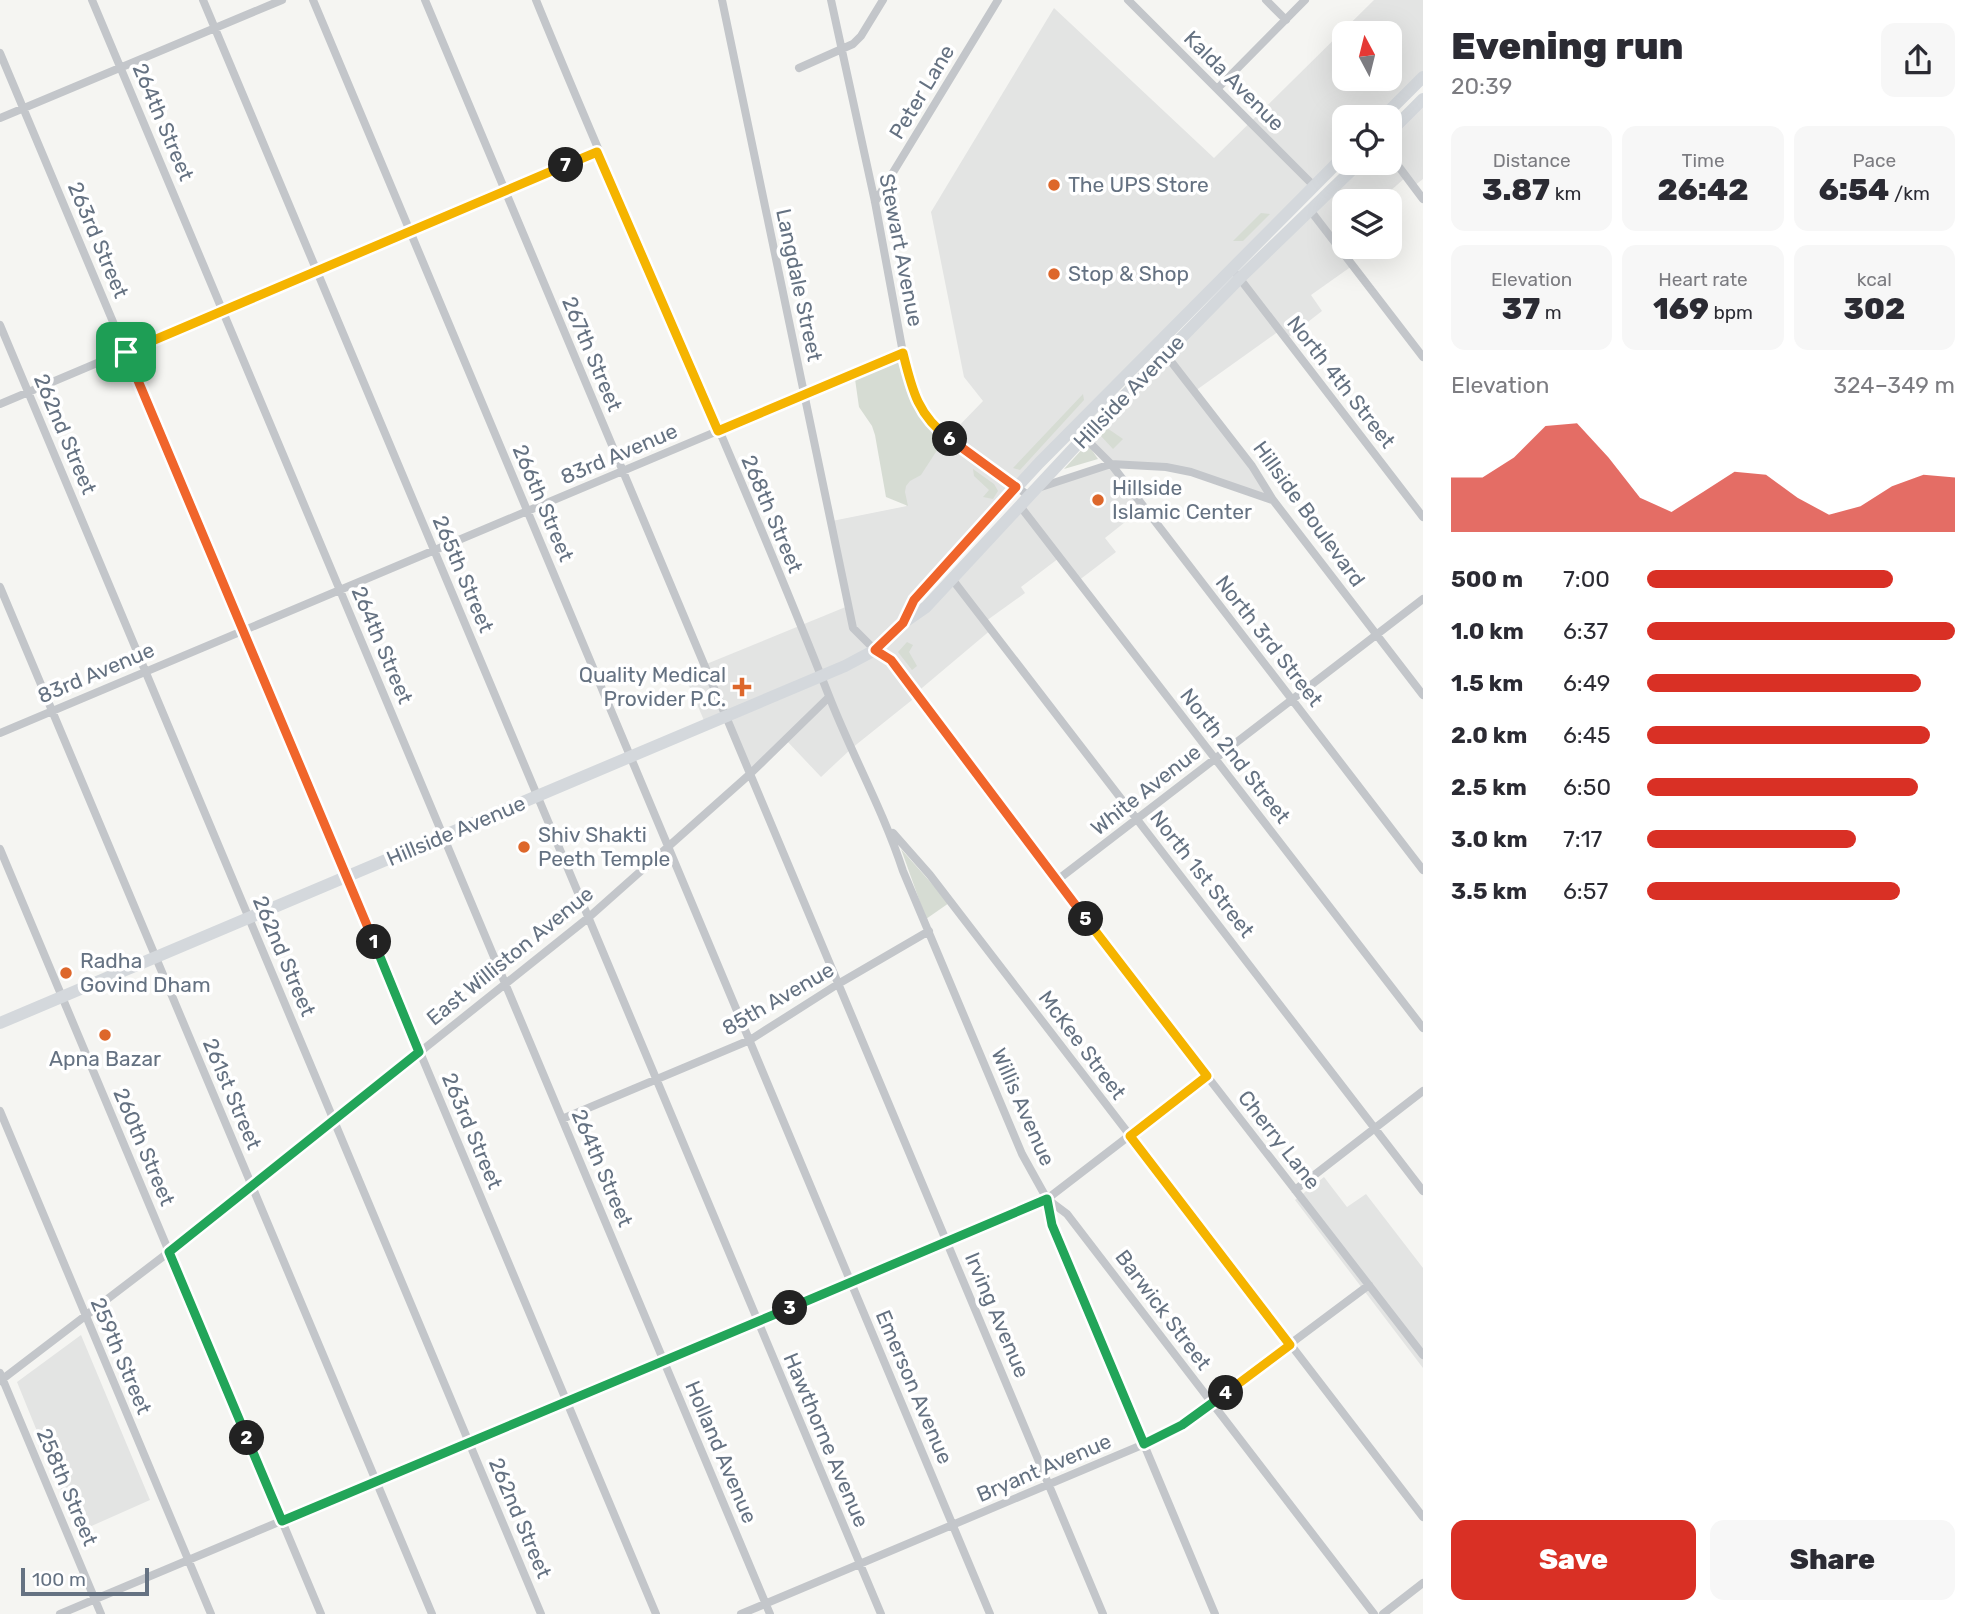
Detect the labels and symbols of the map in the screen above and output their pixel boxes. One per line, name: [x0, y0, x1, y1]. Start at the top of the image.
north arrow: [1332, 21, 1402, 91]
street label: Kalda Avenue: [1179, 25, 1290, 136]
street label: Peter Lane: [884, 40, 959, 143]
street label: 264th Street: [128, 59, 199, 184]
pin: 7: [548, 148, 584, 182]
street label: Stewart Avenue: [874, 171, 929, 328]
place label: The UPS Store: [1068, 172, 1209, 197]
marker: The UPS Store: [1046, 177, 1062, 193]
street label: 263rd Street: [63, 178, 134, 302]
street label: Langdale Street: [771, 206, 828, 364]
place label: Stop & Shop: [1068, 261, 1189, 286]
marker: Stop & Shop: [1046, 266, 1062, 282]
street label: 267th Street: [557, 293, 628, 415]
street label: North 4th Street: [1282, 311, 1401, 453]
pin: [96, 322, 156, 382]
street label: Hillside Avenue: [1068, 330, 1189, 454]
street label: 262nd Street: [29, 370, 102, 498]
street label: 83rd Avenue: [557, 418, 681, 489]
pin: 6: [932, 422, 968, 457]
street label: Hillside Boulevard: [1248, 436, 1371, 591]
street label: 266th Street: [508, 441, 579, 565]
street label: 268th Street: [736, 451, 808, 576]
place label: Hillside Islamic Center: [1112, 475, 1252, 524]
marker: Hillside Islamic Center: [1090, 492, 1106, 508]
street label: 265th Street: [428, 512, 499, 636]
street label: North 3rd Street: [1210, 570, 1328, 711]
street label: 264th Street: [347, 582, 418, 707]
street label: 83rd Avenue: [34, 637, 158, 708]
place label: Quality Medical Provider P.C.: [579, 662, 726, 711]
marker: Quality Medical Provider P.C.: [732, 677, 752, 697]
street label: North 2nd Street: [1175, 683, 1296, 828]
street label: White Avenue: [1086, 739, 1206, 840]
street label: Hillside Avenue: [383, 790, 529, 871]
street label: North 1st Street: [1145, 805, 1260, 942]
place label: Shiv Shakti Peeth Temple: [538, 822, 670, 871]
marker: Shiv Shakti Peeth Temple: [516, 839, 532, 855]
street label: East Williston Avenue: [421, 881, 598, 1030]
street label: 262nd Street: [248, 892, 321, 1020]
pin: 5: [1068, 902, 1104, 936]
pin: 1: [356, 925, 392, 960]
place label: Radha Govind Dham: [80, 948, 211, 997]
street label: 85th Avenue: [717, 956, 838, 1041]
marker: Radha Govind Dham: [58, 965, 74, 981]
street label: McKee Street: [1033, 985, 1131, 1104]
marker: Apna Bazar: [97, 1027, 113, 1043]
street label: 261st Street: [198, 1034, 267, 1153]
street label: Willis Avenue: [986, 1044, 1061, 1169]
place label: Apna Bazar: [49, 1046, 161, 1071]
street label: 263rd Street: [437, 1069, 508, 1193]
street label: 260th Street: [108, 1084, 180, 1209]
street label: Cherry Lane: [1233, 1085, 1326, 1194]
street label: 264th Street: [567, 1105, 638, 1230]
street label: Barwick Street: [1110, 1245, 1217, 1375]
street label: Irving Avenue: [960, 1248, 1035, 1381]
pin: 3: [772, 1290, 808, 1326]
street label: 259th Street: [86, 1294, 157, 1418]
street label: Emerson Avenue: [871, 1306, 958, 1468]
street label: Hawthorne Avenue: [778, 1349, 875, 1531]
pin: 4: [1208, 1376, 1244, 1410]
street label: Holland Avenue: [680, 1377, 763, 1527]
pin: 2: [230, 1420, 264, 1456]
street label: 258th Street: [32, 1424, 103, 1549]
street label: Bryant Avenue: [973, 1428, 1115, 1507]
street label: 262nd Street: [484, 1454, 557, 1582]
scale bar: [21, 1565, 149, 1597]

